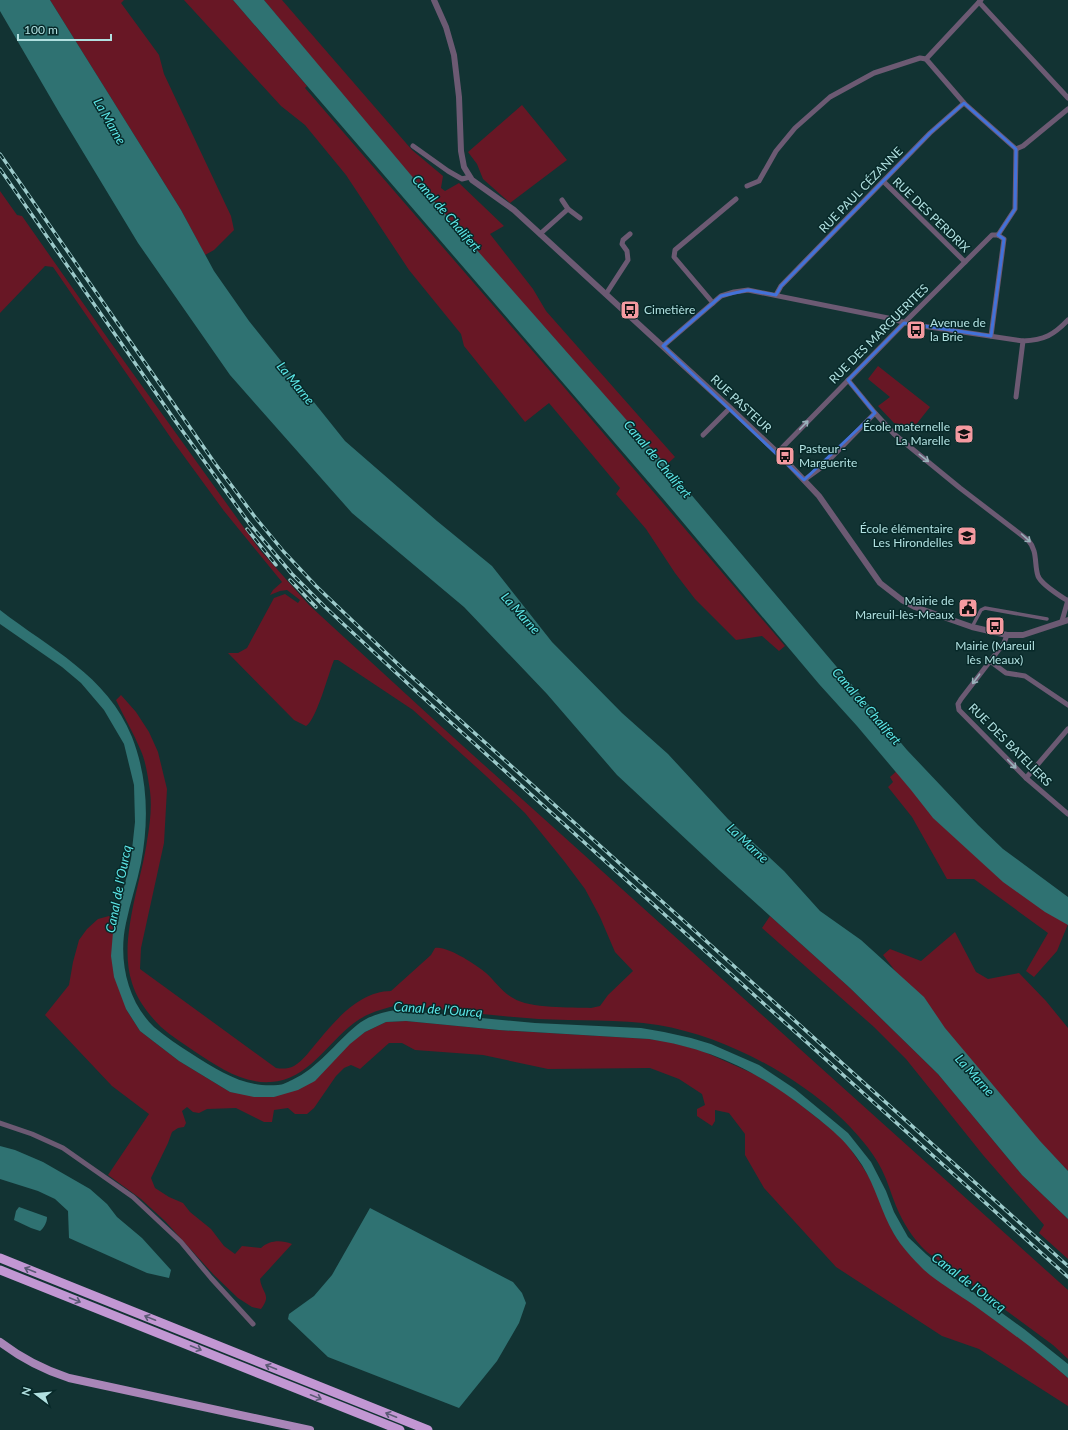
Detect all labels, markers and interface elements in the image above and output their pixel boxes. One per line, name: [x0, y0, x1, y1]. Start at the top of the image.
scale bar: [18, 16, 111, 42]
text: 100 m: [24, 22, 58, 37]
water label: La Marne: [90, 95, 130, 147]
street label: RUE PAUL CÉZANNE: [816, 143, 906, 236]
water label: Canal de Chalifert: [409, 171, 485, 255]
street label: RUE DES PERDRIX: [890, 174, 973, 255]
street label: RUE DES MARGUERITES: [826, 281, 932, 387]
bus stop icon: Cimetière: [619, 299, 641, 321]
place label: Cimetière: [644, 302, 695, 317]
place label: Avenue de la Brie: [930, 315, 986, 344]
bus stop icon: Avenue de la Brie: [905, 319, 927, 341]
water label: La Marne: [274, 358, 318, 408]
street label: RUE PASTEUR: [708, 372, 775, 436]
water label: Canal de Chalifert: [621, 417, 696, 502]
place label: École maternelle La Marelle: [863, 419, 950, 448]
one-way arrow: [799, 420, 809, 430]
school or university icon: École maternelle La Marelle: [953, 423, 975, 445]
place label: Pasteur - Marguerite: [799, 441, 857, 470]
bus stop icon: Pasteur - Marguerite: [774, 445, 796, 467]
one-way arrow: [918, 453, 929, 462]
place label: École élémentaire Les Hirondelles: [860, 521, 953, 550]
school or university icon: École élémentaire Les Hirondelles: [956, 525, 978, 547]
one-way arrow: [1020, 534, 1031, 543]
water label: La Marne: [498, 589, 544, 637]
place label: Mairie de Mareuil-lès-Meaux: [855, 593, 954, 622]
public building icon: Mairie de Mareuil-lès-Meaux: [957, 597, 979, 619]
bus stop icon: Mairie (Mareuil lès Meaux): [984, 615, 1006, 637]
place label: Mairie (Mareuil lès Meaux): [955, 638, 1035, 667]
water label: Canal de Chalifert: [829, 664, 905, 748]
one-way arrow: [972, 673, 981, 684]
street label: RUE DES BATELIERS: [966, 700, 1055, 789]
one-way arrow: [1007, 759, 1017, 769]
water label: La Marne: [724, 820, 772, 866]
water label: Canal de l'Ourcq: [102, 843, 134, 934]
water label: Canal de l'Ourcq: [393, 998, 483, 1020]
water label: La Marne: [952, 1051, 998, 1099]
water label: Canal de l'Ourcq: [929, 1249, 1010, 1315]
one-way arrow: [24, 1265, 36, 1273]
one-way arrow: [69, 1296, 81, 1304]
one-way arrow: [145, 1314, 157, 1321]
one-way arrow: [189, 1345, 201, 1352]
one-way arrow: [265, 1362, 277, 1370]
north arrow: [16, 1374, 56, 1414]
text: N: [18, 1385, 33, 1397]
one-way arrow: [310, 1393, 322, 1401]
one-way arrow: [386, 1411, 398, 1419]

